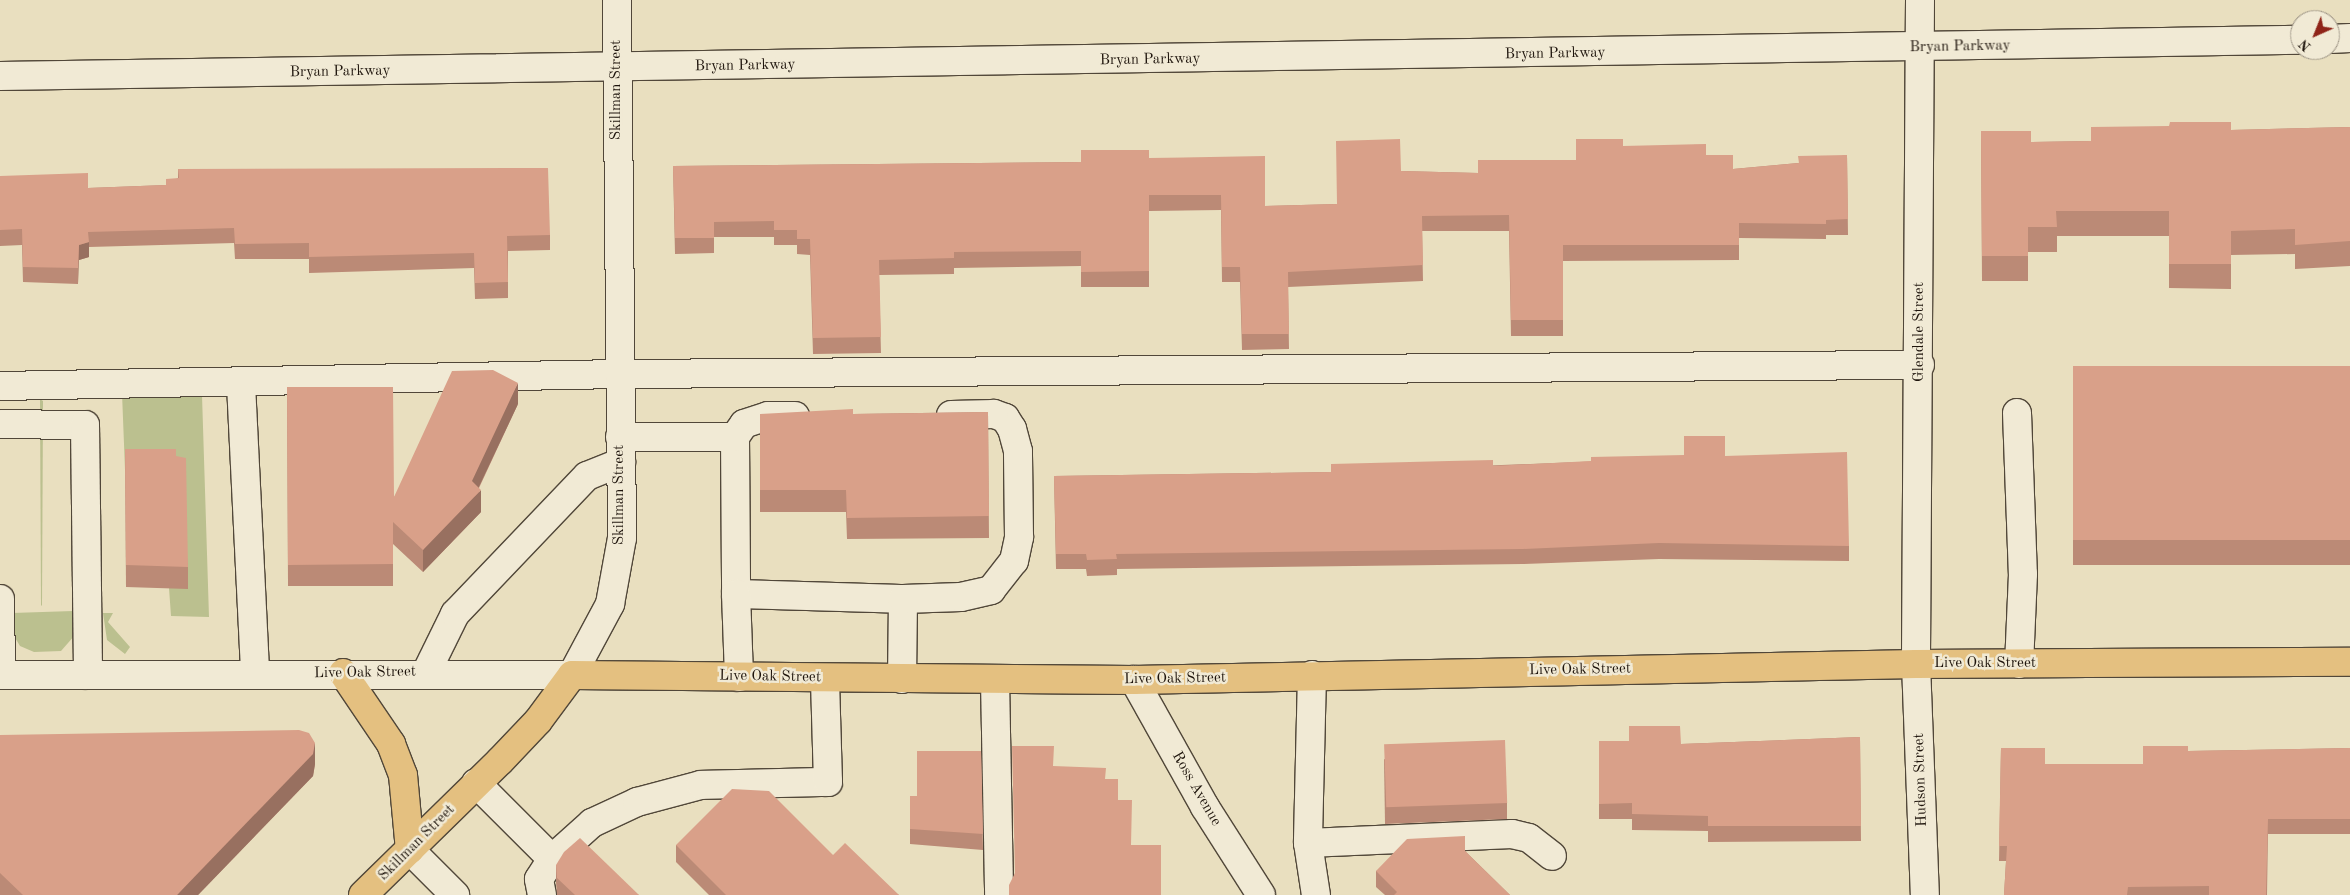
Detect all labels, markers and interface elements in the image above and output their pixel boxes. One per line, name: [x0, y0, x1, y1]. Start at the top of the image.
north arrow: [2290, 10, 2340, 60]
text: N: [2297, 36, 2314, 54]
street label: Bryan Parkway: [1909, 37, 2011, 57]
street label: Skillman Street: [608, 40, 626, 140]
street label: Bryan Parkway: [1504, 44, 1606, 64]
street label: Bryan Parkway: [1099, 50, 1201, 70]
street label: Bryan Parkway: [694, 56, 796, 76]
street label: Bryan Parkway: [289, 62, 391, 82]
street label: Glendale Street: [1911, 282, 1929, 382]
street label: Skillman Street: [611, 445, 629, 545]
street label: Live Oak Street: [1934, 655, 2036, 673]
street label: Live Oak Street: [1529, 660, 1631, 680]
street label: Live Oak Street: [314, 663, 416, 683]
street label: Live Oak Street: [719, 667, 821, 687]
street label: Live Oak Street: [1124, 669, 1226, 689]
street label: Hudson Street: [1910, 733, 1932, 827]
street label: Ross Avenue: [1167, 749, 1225, 829]
street label: Skillman Street: [375, 801, 459, 885]

